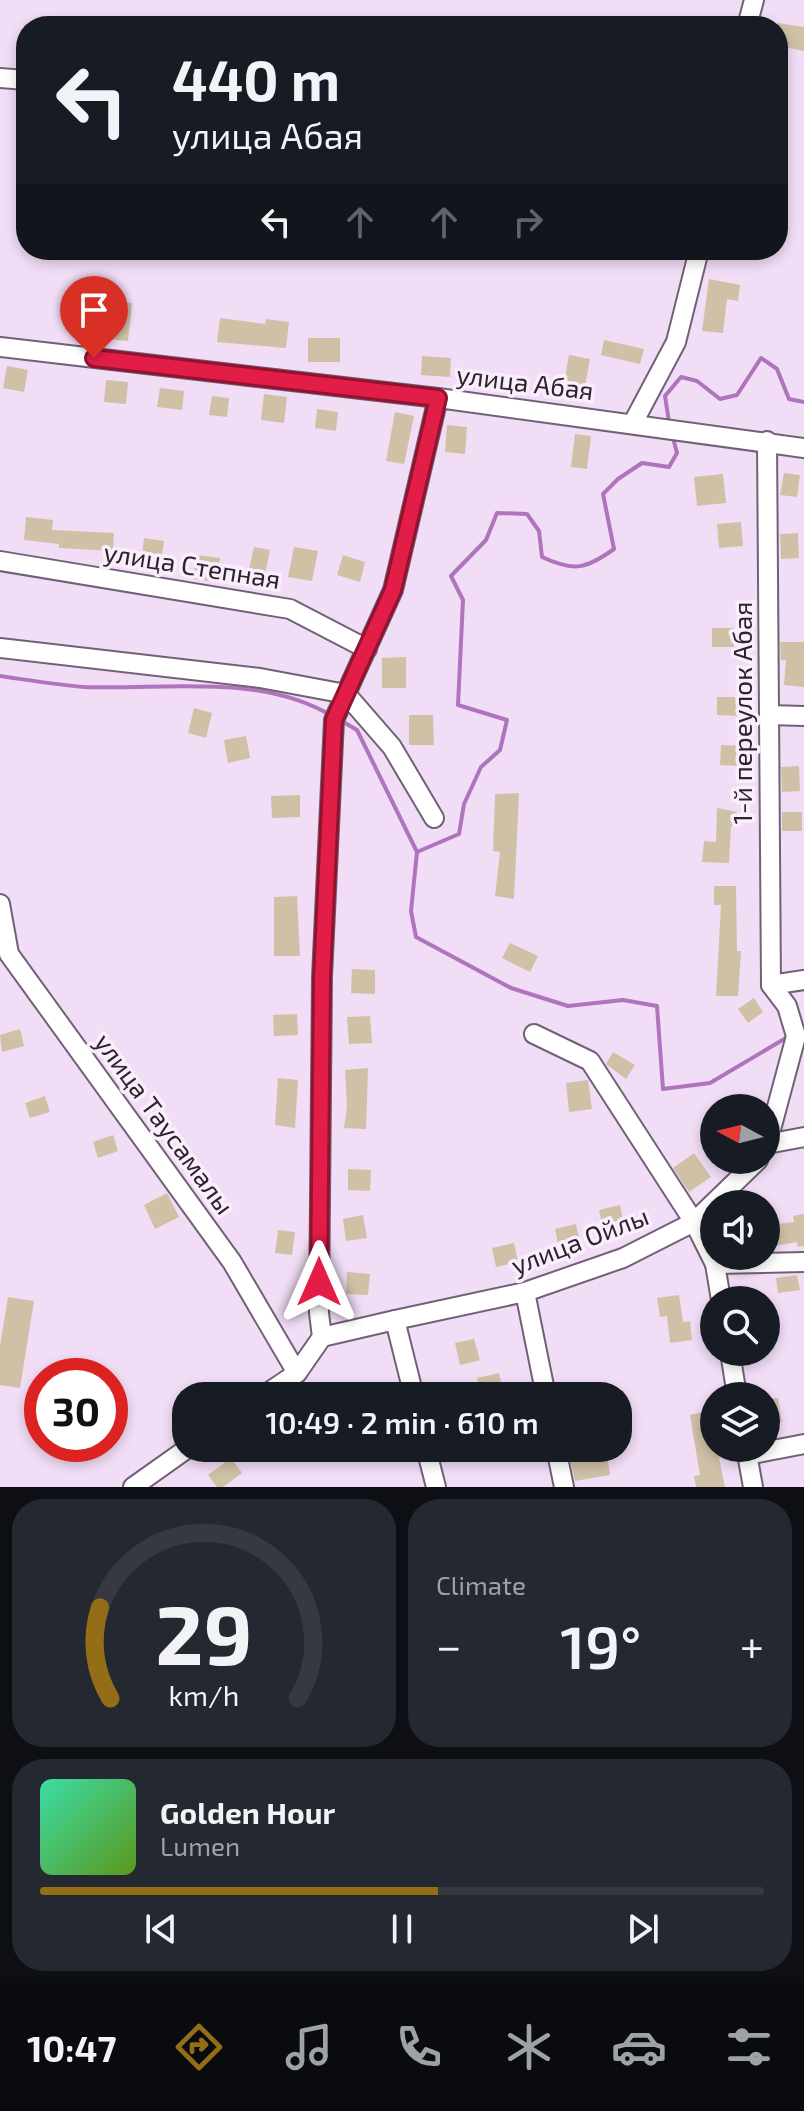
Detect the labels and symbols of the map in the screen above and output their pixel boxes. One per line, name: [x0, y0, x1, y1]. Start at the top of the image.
pin: [60, 276, 128, 358]
street label: улица Абая: [455, 358, 596, 406]
street label: улица Степная: [102, 535, 283, 595]
street label: 1-й переулок Абая: [726, 602, 758, 824]
street label: улица Таусамалы: [88, 1027, 241, 1220]
north arrow: [700, 1094, 780, 1174]
street label: улица Ойлы: [507, 1199, 653, 1281]
position arrow: [277, 1240, 361, 1324]
speed limit sign: 30: [24, 1358, 128, 1462]

